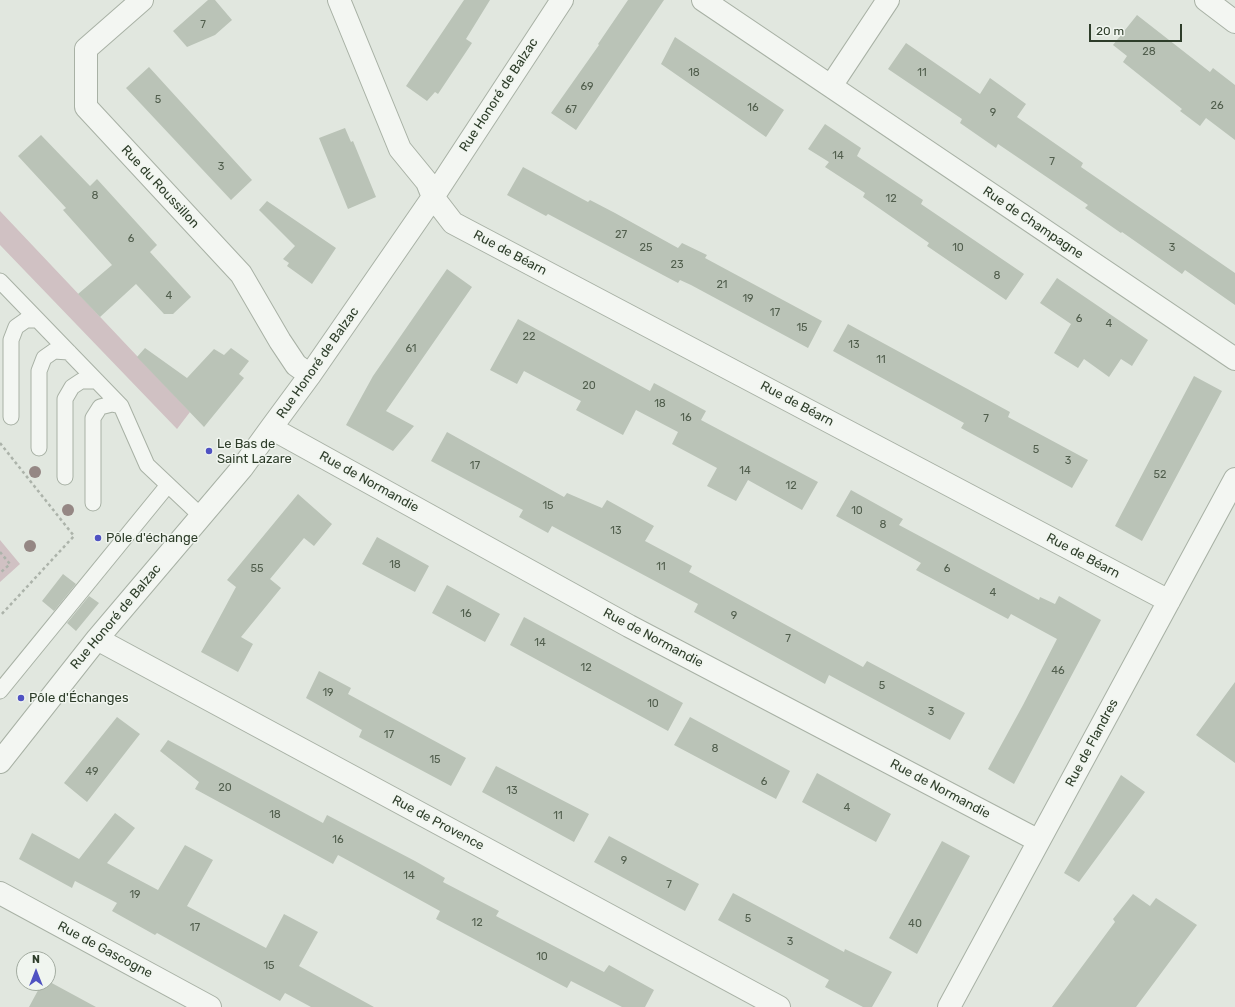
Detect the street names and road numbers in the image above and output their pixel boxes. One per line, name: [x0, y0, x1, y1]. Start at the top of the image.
street label: Rue Honoré de Balzac: [456, 35, 542, 155]
street label: Rue du Roussillon: [118, 142, 202, 232]
street label: Rue de Champagne: [980, 183, 1086, 263]
street label: Rue de Béarn: [471, 227, 549, 279]
street label: Rue Honoré de Balzac: [274, 304, 362, 422]
street label: Rue de Béarn: [758, 378, 836, 430]
street label: Rue de Normandie: [317, 448, 421, 516]
street label: Rue de Béarn: [1044, 530, 1122, 582]
street label: Rue Honoré de Balzac: [67, 561, 165, 673]
street label: Rue de Normandie: [600, 605, 706, 671]
street label: Rue de Flandres: [1062, 696, 1122, 790]
street label: Rue de Normandie: [887, 756, 993, 822]
street label: Rue de Provence: [389, 792, 487, 854]
street label: Rue de Gascogne: [55, 918, 155, 982]

